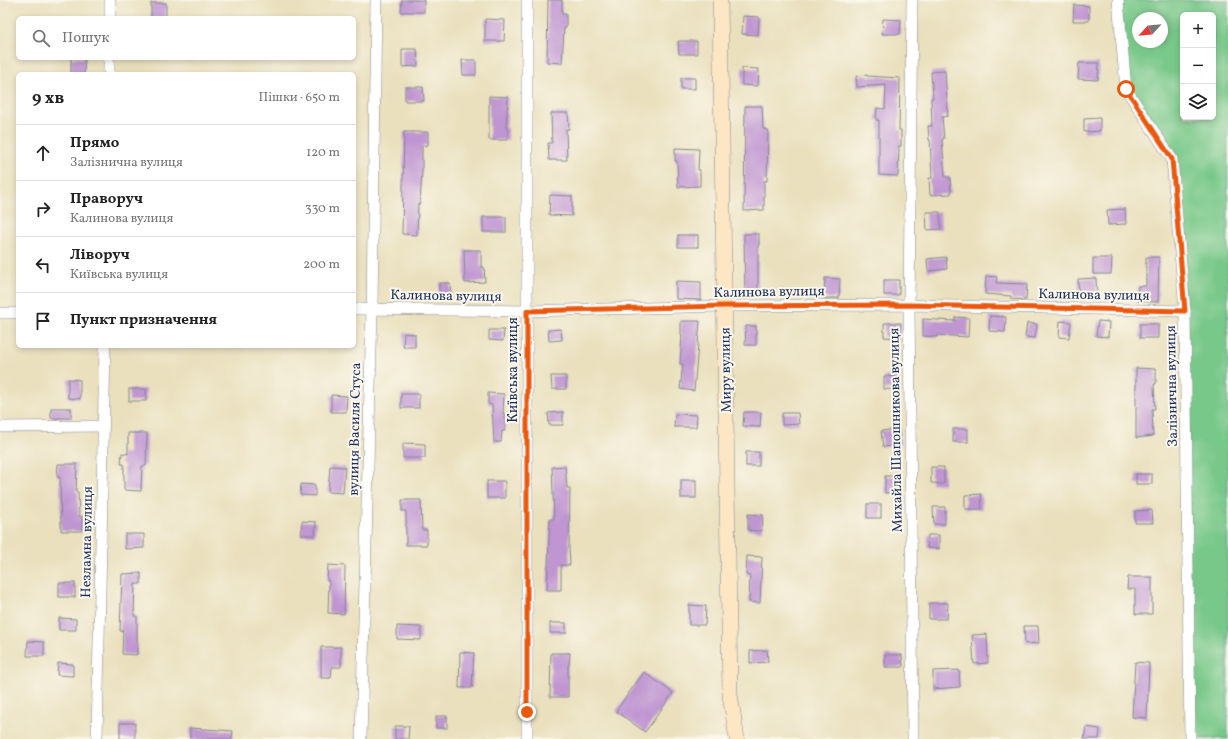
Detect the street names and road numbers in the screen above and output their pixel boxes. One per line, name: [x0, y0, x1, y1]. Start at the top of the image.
street label: Калинова вулиця: [713, 282, 825, 303]
street label: Калинова вулиця: [1038, 285, 1150, 306]
street label: Калинова вулиця: [390, 286, 502, 307]
street label: Київська вулиця: [504, 317, 523, 423]
street label: Залізнична вулиця: [1162, 325, 1183, 447]
street label: Миру вулиця: [716, 327, 737, 413]
street label: Михайла Шапошникова вулиця: [885, 328, 908, 532]
street label: вулиця Василя Стуса: [345, 362, 366, 496]
street label: Незламна вулиця: [77, 486, 98, 598]

